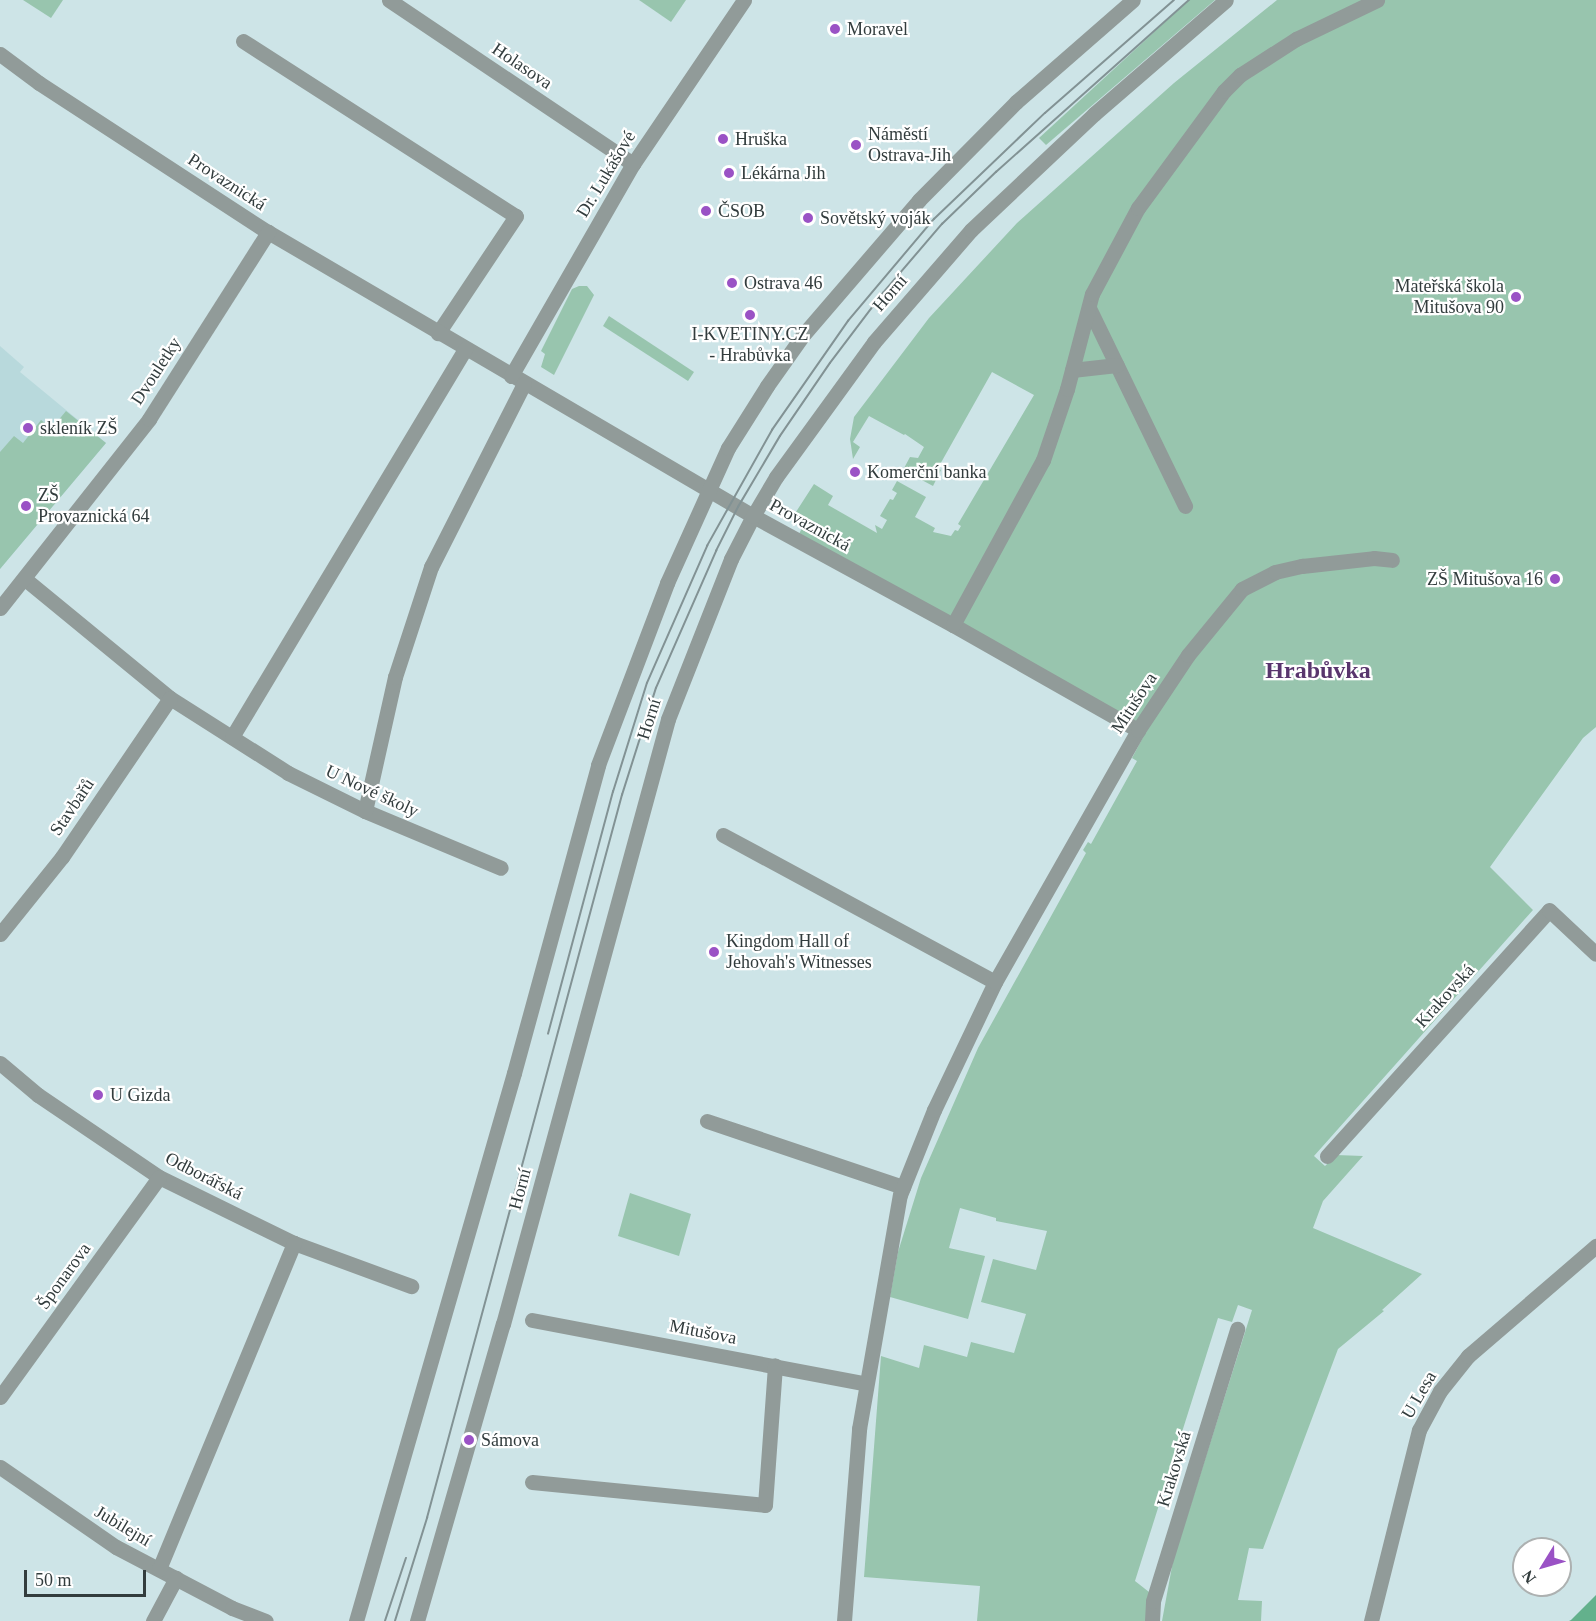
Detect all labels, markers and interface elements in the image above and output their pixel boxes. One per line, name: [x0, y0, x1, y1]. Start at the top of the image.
place label: Moravel: [847, 18, 908, 40]
marker: Moravel: [828, 22, 842, 36]
street label: Holasova: [488, 38, 556, 94]
place label: Náměstí Ostrava-Jih: [868, 124, 951, 166]
street label: Dr. Lukášové: [572, 127, 640, 221]
place label: Hruška: [735, 128, 787, 150]
marker: Hruška: [716, 132, 730, 146]
marker: Náměstí Ostrava-Jih: [849, 138, 863, 152]
street label: Provaznická: [184, 149, 270, 215]
place label: Lékárna Jih: [741, 162, 825, 184]
marker: Lékárna Jih: [722, 166, 736, 180]
place label: ČSOB: [718, 200, 765, 222]
marker: ČSOB: [699, 204, 713, 218]
place label: Sovětský voják: [820, 207, 930, 229]
marker: Sovětský voják: [801, 211, 815, 225]
street label: Horní: [868, 270, 912, 316]
place label: Ostrava 46: [744, 272, 822, 294]
marker: Ostrava 46: [725, 276, 739, 290]
place label: Mateřská škola Mitušova 90: [1395, 276, 1504, 318]
marker: Mateřská škola Mitušova 90: [1509, 290, 1523, 304]
marker: I-KVETINY.CZ - Hrabůvka: [743, 308, 757, 322]
place label: I-KVETINY.CZ - Hrabůvka: [691, 324, 809, 366]
street label: Dvouletky: [126, 333, 186, 409]
place label: skleník ZŠ: [40, 417, 118, 439]
marker: skleník ZŠ: [21, 421, 35, 435]
place label: Komerční banka: [867, 461, 986, 483]
marker: Komerční banka: [848, 465, 862, 479]
place label: ZŠ Provaznická 64: [38, 485, 149, 528]
street label: Provaznická: [766, 494, 854, 556]
marker: ZŠ Provaznická 64: [19, 499, 33, 513]
place label: ZŠ Mitušova 16: [1427, 568, 1543, 590]
marker: ZŠ Mitušova 16: [1548, 572, 1562, 586]
district label: Hrabůvka: [1265, 657, 1371, 685]
street label: Mitušova: [1106, 669, 1162, 737]
street label: Horní: [632, 696, 666, 742]
street label: U Nové školy: [322, 760, 422, 822]
street label: Stavbařů: [45, 774, 99, 840]
place label: Kingdom Hall of Jehovah's Witnesses: [726, 931, 872, 974]
marker: Kingdom Hall of Jehovah's Witnesses: [707, 945, 721, 959]
street label: Krakovská: [1411, 960, 1479, 1032]
place label: U Gizda: [110, 1084, 170, 1106]
marker: U Gizda: [91, 1088, 105, 1102]
street label: Odborářská: [162, 1147, 246, 1205]
street label: Horní: [504, 1166, 536, 1212]
street label: Šponarova: [33, 1239, 95, 1313]
street label: Mitušova: [668, 1315, 738, 1349]
street label: U Lesa: [1397, 1367, 1441, 1423]
place label: Sámova: [481, 1429, 539, 1451]
street label: Krakovská: [1152, 1429, 1196, 1509]
marker: Sámova: [462, 1433, 476, 1447]
street label: Jubilejní: [91, 1501, 155, 1551]
north arrow: [1512, 1537, 1572, 1597]
scale bar: [27, 1558, 148, 1596]
text: N: [1519, 1567, 1539, 1587]
text: 50 m: [35, 1570, 72, 1590]

